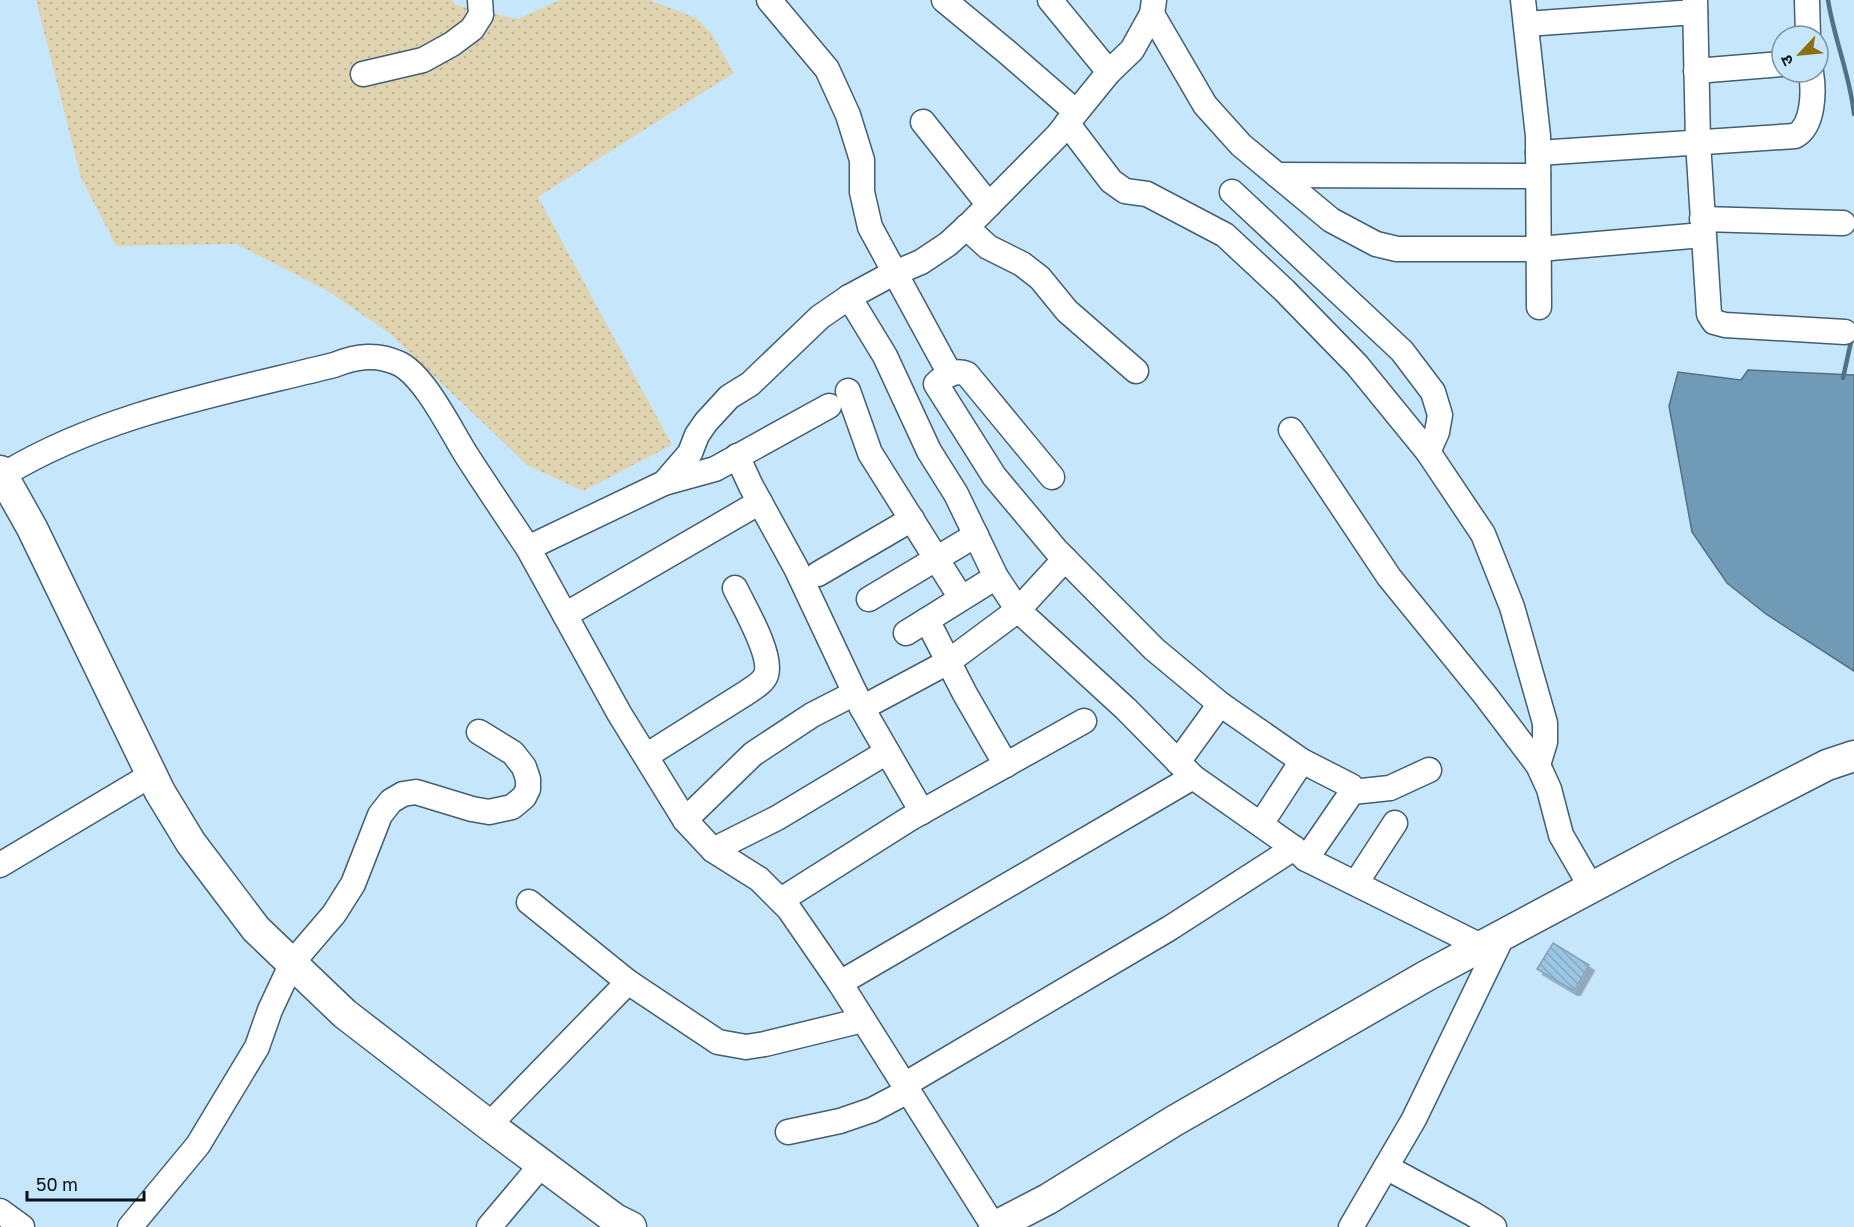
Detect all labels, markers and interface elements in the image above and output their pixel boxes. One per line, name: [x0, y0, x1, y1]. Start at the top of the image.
north arrow: [1770, 24, 1830, 84]
text: उ: [1775, 51, 1798, 69]
scale bar: [27, 1164, 144, 1202]
text: 50 m: [36, 1173, 78, 1195]

